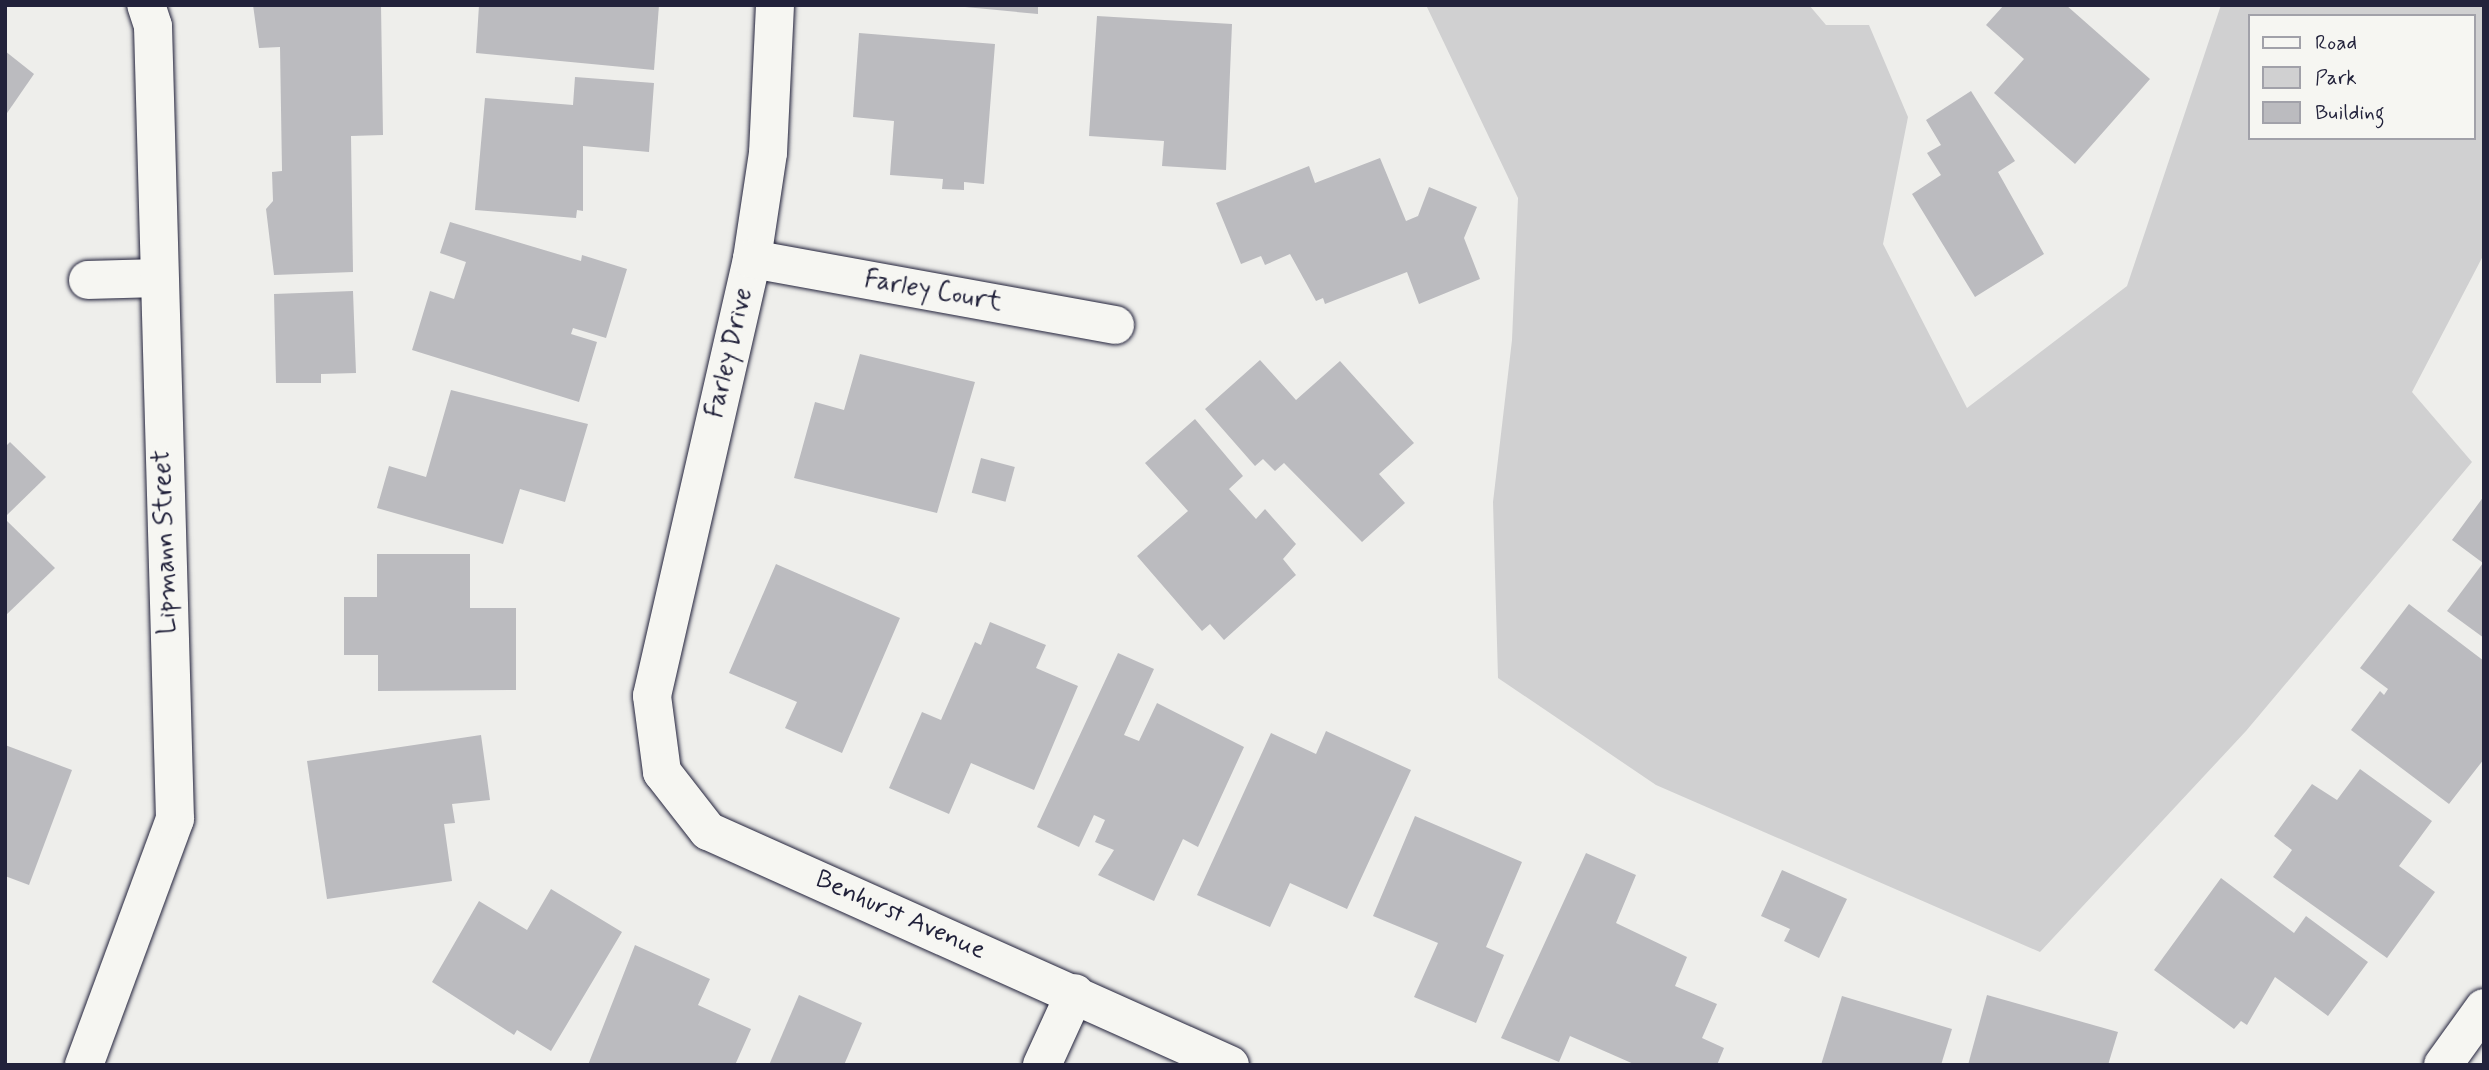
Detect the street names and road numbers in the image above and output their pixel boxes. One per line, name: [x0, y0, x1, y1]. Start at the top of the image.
street label: Farley Court: [863, 265, 1003, 319]
street label: Farley Drive: [700, 286, 760, 420]
street label: Lipmann Street: [147, 450, 185, 634]
street label: Benhurst Avenue: [810, 865, 990, 967]

